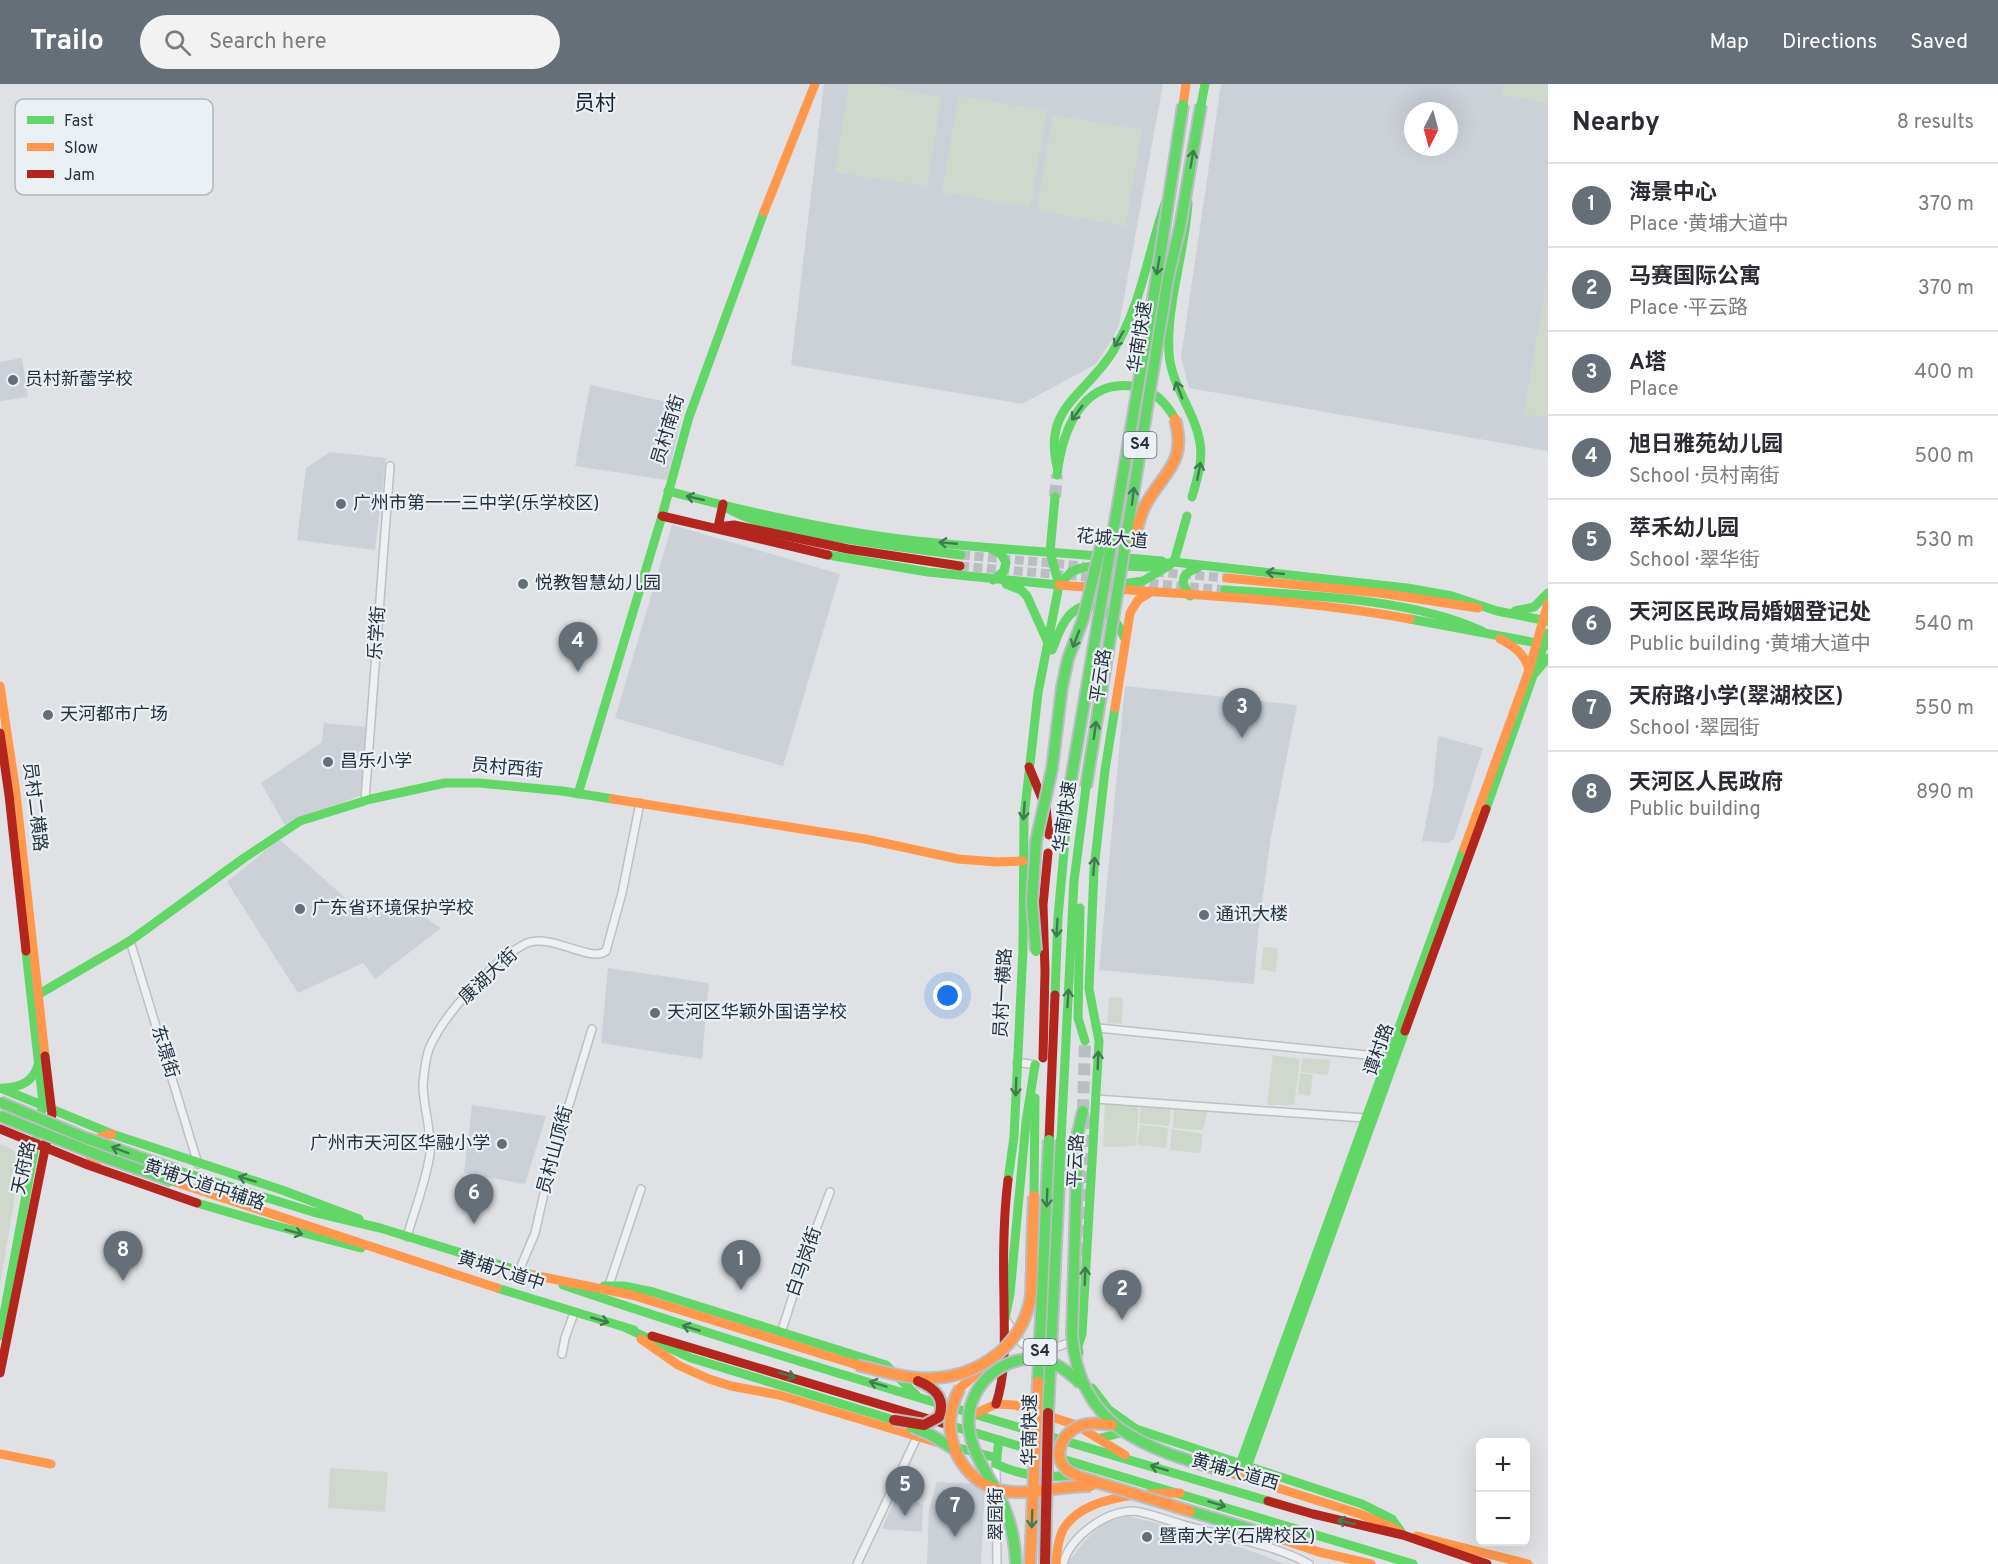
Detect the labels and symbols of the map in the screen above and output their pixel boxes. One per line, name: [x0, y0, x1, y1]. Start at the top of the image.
district label: 员村: [574, 91, 616, 118]
legend: [15, 99, 213, 195]
north arrow: [1404, 102, 1458, 156]
text: Fast: [64, 112, 94, 132]
text: Slow: [64, 139, 98, 159]
one-way arrow: [1187, 150, 1198, 169]
text: Jam: [64, 166, 95, 186]
one-way arrow: [1152, 256, 1163, 275]
street label: 华南快速: [1124, 300, 1158, 374]
one-way arrow: [1113, 330, 1125, 347]
place label: 员村新蕾学校: [25, 369, 133, 392]
marker: 员村新蕾学校: [6, 373, 20, 387]
one-way arrow: [1173, 381, 1184, 399]
street label: 员村南街: [647, 392, 691, 468]
one-way arrow: [1071, 404, 1084, 420]
road number: S4: [1124, 432, 1156, 458]
one-way arrow: [1193, 461, 1204, 481]
one-way arrow: [1128, 486, 1139, 506]
one-way arrow: [685, 491, 704, 503]
place label: 广州市第一一三中学(乐学校区): [353, 493, 599, 516]
marker: 广州市第一一三中学(乐学校区): [334, 497, 348, 511]
street label: 花城大道: [1075, 525, 1149, 555]
one-way arrow: [939, 537, 959, 548]
one-way arrow: [1265, 567, 1285, 578]
place label: 悦教智慧幼儿园: [535, 573, 661, 596]
marker: 悦教智慧幼儿园: [516, 577, 530, 591]
street label: 乐学街: [365, 605, 391, 661]
pin: 4: [558, 622, 598, 672]
one-way arrow: [1069, 629, 1080, 648]
street label: 平云路: [1086, 648, 1118, 704]
pin: 3: [1222, 688, 1262, 738]
place label: 天河都市广场: [60, 704, 168, 727]
marker: 天河都市广场: [41, 708, 55, 722]
one-way arrow: [1089, 720, 1100, 740]
place label: 昌乐小学: [340, 751, 412, 774]
street label: 员村西街: [470, 754, 544, 784]
marker: 昌乐小学: [321, 755, 335, 769]
street label: 员村二横路: [17, 761, 51, 853]
street label: 华南快速: [1050, 780, 1082, 854]
one-way arrow: [1019, 801, 1030, 820]
one-way arrow: [1089, 857, 1100, 877]
place label: 广东省环境保护学校: [312, 898, 474, 921]
marker: 广东省环境保护学校: [293, 902, 307, 916]
place label: 通讯大楼: [1216, 904, 1288, 927]
marker: 通讯大楼: [1197, 908, 1211, 922]
one-way arrow: [1052, 917, 1063, 937]
street label: 康湖大街: [455, 944, 523, 1010]
street label: 员村一横路: [990, 947, 1018, 1039]
your location: [933, 981, 962, 1010]
one-way arrow: [1062, 989, 1073, 1008]
place label: 天河区华颖外国语学校: [667, 1002, 847, 1025]
marker: 天河区华颖外国语学校: [648, 1006, 662, 1020]
street label: 谭村路: [1360, 1021, 1400, 1079]
street label: 东璟街: [145, 1023, 183, 1081]
one-way arrow: [1092, 1051, 1103, 1071]
one-way arrow: [1011, 1077, 1022, 1097]
street label: 员村山顶街: [533, 1104, 579, 1196]
place label: 广州市天河区华融小学: [310, 1133, 490, 1156]
street label: 平云路: [1064, 1133, 1090, 1189]
marker: 广州市天河区华融小学: [495, 1137, 509, 1151]
street label: 天府路: [8, 1139, 42, 1197]
one-way arrow: [112, 1144, 130, 1155]
street label: 黄埔大道中辅路: [141, 1156, 267, 1216]
one-way arrow: [238, 1172, 257, 1183]
pin: 6: [454, 1174, 494, 1224]
one-way arrow: [1041, 1188, 1052, 1208]
street label: 白马岗街: [782, 1224, 828, 1300]
one-way arrow: [284, 1227, 303, 1238]
pin: 8: [104, 1232, 142, 1281]
pin: 1: [722, 1240, 760, 1290]
street label: 黄埔大道中: [455, 1247, 547, 1297]
one-way arrow: [1079, 1266, 1091, 1286]
pin: 2: [1102, 1270, 1142, 1320]
one-way arrow: [590, 1315, 609, 1326]
one-way arrow: [682, 1322, 701, 1333]
road number: S4: [1024, 1339, 1056, 1365]
one-way arrow: [777, 1370, 796, 1381]
one-way arrow: [869, 1378, 888, 1389]
street label: 华南快速: [1019, 1394, 1043, 1466]
street label: 黄埔大道西: [1189, 1450, 1281, 1496]
one-way arrow: [1150, 1462, 1169, 1473]
pin: 5: [886, 1466, 924, 1516]
street label: 翠园街: [986, 1487, 1009, 1541]
pin: 7: [936, 1488, 974, 1537]
one-way arrow: [1207, 1499, 1226, 1510]
one-way arrow: [1026, 1509, 1037, 1529]
one-way arrow: [1337, 1515, 1356, 1527]
place label: 暨南大学(石牌校区): [1159, 1526, 1315, 1549]
marker: 暨南大学(石牌校区): [1140, 1530, 1154, 1544]

